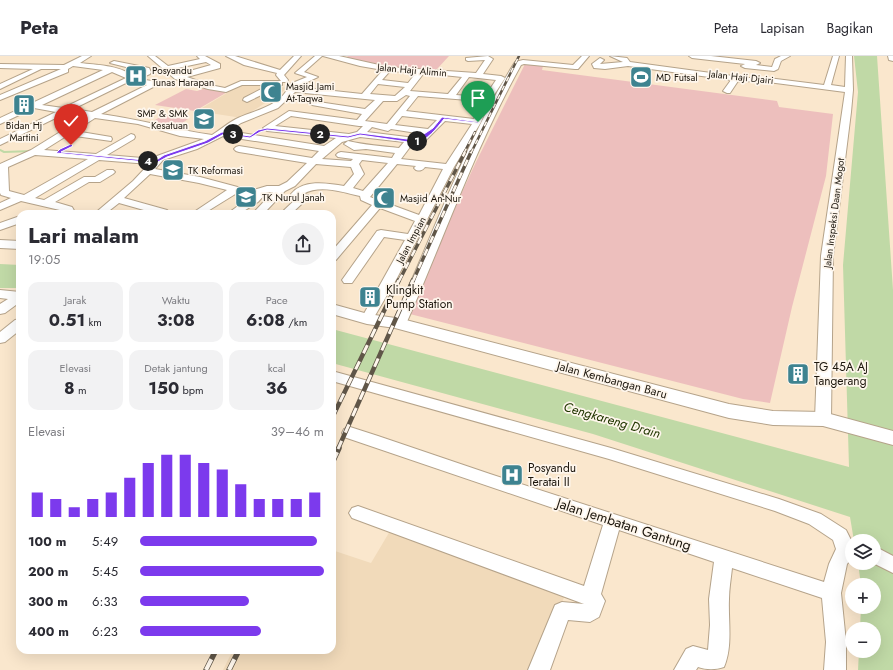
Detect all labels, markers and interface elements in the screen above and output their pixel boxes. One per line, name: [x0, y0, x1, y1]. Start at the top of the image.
text: Peta: [20, 14, 58, 41]
text: Peta: [714, 18, 738, 38]
text: Lapisan: [760, 18, 805, 38]
text: Bagikan: [827, 18, 873, 38]
street label: Jalan Haji Alimin: [375, 59, 447, 81]
hospital icon: Posyandu Tunas Harapan: [123, 63, 149, 89]
place label: Posyandu Tunas Harapan: [152, 63, 214, 90]
sports icon: MD Futsal: [628, 64, 654, 90]
street label: Jalan Haji Djairi: [706, 66, 774, 88]
place label: MD Futsal: [656, 70, 698, 85]
mosque icon: Masjid Jami At-Taqwa: [258, 79, 284, 105]
place label: Masjid Jami At-Taqwa: [286, 79, 334, 106]
pin: [461, 81, 495, 122]
icon: arrive: [467, 87, 489, 109]
building icon: Bidan Hj Martini: [11, 92, 37, 118]
pin: [54, 104, 88, 145]
place label: SMP & SMK Kesatuan: [137, 106, 188, 133]
school or university icon: SMP & SMK Kesatuan: [191, 106, 217, 132]
icon: check: [60, 110, 82, 132]
place label: Bidan Hj Martini: [6, 118, 42, 145]
pin: 3: [223, 124, 243, 144]
pin: 2: [310, 124, 330, 144]
text: 3: [230, 126, 236, 142]
text: 2: [316, 126, 324, 142]
pin: 1: [407, 131, 427, 151]
text: 1: [414, 133, 420, 149]
pin: 4: [138, 151, 158, 171]
text: 4: [144, 153, 152, 169]
street label: Jalan Inspeksi Daan Mogot: [820, 156, 848, 271]
school or university icon: TK Reformasi: [160, 157, 186, 183]
place label: TK Reformasi: [188, 163, 243, 178]
school or university icon: TK Nurul Janah: [233, 184, 259, 210]
mosque icon: Masjid An-Nur: [371, 185, 397, 211]
place label: TK Nurul Janah: [262, 190, 325, 205]
place label: Masjid An-Nur: [400, 191, 462, 206]
street label: Jalan Impian: [391, 214, 430, 268]
text: Lari malam: [28, 219, 139, 251]
button: share: [282, 223, 324, 265]
text: 19:05: [28, 250, 60, 269]
place label: Klingkit Pump Station: [386, 281, 453, 313]
building icon: Klingkit Pump Station: [357, 284, 383, 310]
text: Jarak: [64, 292, 86, 308]
text: Waktu: [162, 292, 190, 308]
text: Pace: [266, 292, 288, 308]
text: 0.51: [49, 308, 85, 332]
text: 3:08: [157, 308, 195, 332]
text: 6:08: [246, 308, 285, 332]
text: km: [85, 314, 102, 330]
text: /km: [285, 314, 307, 330]
street label: Jalan Kembangan Baru: [553, 356, 669, 403]
place label: TG 45A AJ Tangerang: [814, 358, 868, 390]
text: Elevasi: [60, 360, 91, 376]
text: Detak jantung: [144, 360, 208, 376]
text: kcal: [268, 360, 286, 376]
building icon: TG 45A AJ Tangerang: [785, 361, 811, 387]
text: 8: [64, 376, 75, 400]
text: 150: [148, 376, 179, 400]
text: 36: [266, 376, 288, 400]
text: m: [75, 382, 87, 398]
text: bpm: [179, 382, 204, 398]
water label: Cengkareng Drain: [561, 397, 663, 443]
text: Elevasi: [28, 422, 65, 441]
text: 39–46 m: [271, 422, 324, 441]
place label: Posyandu Teratai II: [528, 459, 576, 491]
hospital icon: Posyandu Teratai II: [499, 462, 525, 488]
street label: Jalan Jembatan Gantung: [552, 492, 694, 555]
text: 100 m: [28, 532, 66, 551]
text: 5:49: [92, 532, 118, 551]
map controls: [845, 534, 881, 658]
button: layers: [845, 534, 881, 570]
text: 200 m: [28, 562, 68, 581]
text: 5:45: [92, 562, 118, 581]
button: +: [845, 578, 881, 614]
text: 300 m: [28, 592, 68, 611]
text: 6:33: [92, 592, 118, 611]
text: 400 m: [28, 622, 69, 641]
text: 6:23: [92, 622, 118, 641]
button: −: [845, 622, 881, 658]

